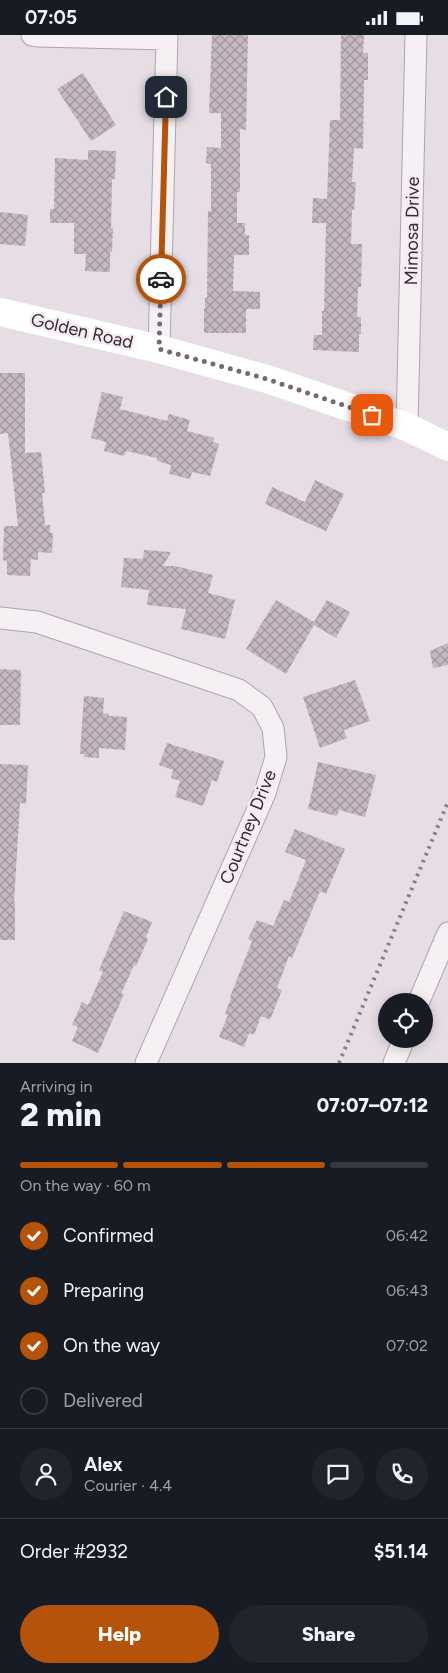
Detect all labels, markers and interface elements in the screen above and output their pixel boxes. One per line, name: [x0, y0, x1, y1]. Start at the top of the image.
text: 07:05: [25, 6, 77, 29]
pin: [145, 76, 187, 118]
icon: home: [152, 83, 180, 111]
street label: Mimosa Drive: [400, 176, 424, 286]
courier: [136, 254, 186, 304]
icon: car: [147, 265, 175, 293]
street label: Golden Road: [29, 309, 135, 353]
pin: [351, 394, 393, 436]
icon: bag: [358, 401, 386, 429]
street label: Courtney Drive: [215, 766, 281, 887]
map controls: [378, 993, 433, 1048]
button: locate: [378, 993, 433, 1048]
text: Arriving in: [20, 1077, 92, 1096]
text: 07:07–07:12: [317, 1094, 428, 1117]
text: 2 min: [20, 1096, 102, 1134]
text: On the way · 60 m: [20, 1176, 151, 1195]
icon: check: [20, 1222, 48, 1250]
text: Confirmed: [63, 1224, 154, 1247]
text: 06:42: [386, 1226, 428, 1245]
icon: check: [20, 1277, 48, 1305]
text: Preparing: [63, 1279, 144, 1302]
text: 06:43: [386, 1281, 428, 1300]
icon: check: [20, 1332, 48, 1360]
text: On the way: [63, 1334, 160, 1357]
text: 07:02: [386, 1336, 428, 1355]
text: Delivered: [63, 1389, 143, 1412]
button: person: [20, 1448, 72, 1500]
button: chat: [312, 1448, 364, 1500]
button: phone: [376, 1448, 428, 1500]
text: Alex: [84, 1453, 123, 1476]
text: Courier · 4.4: [84, 1476, 172, 1495]
text: Order #2932: [20, 1540, 128, 1563]
text: $51.14: [374, 1540, 428, 1563]
button: Help: [20, 1605, 219, 1663]
button: Share: [229, 1605, 428, 1663]

